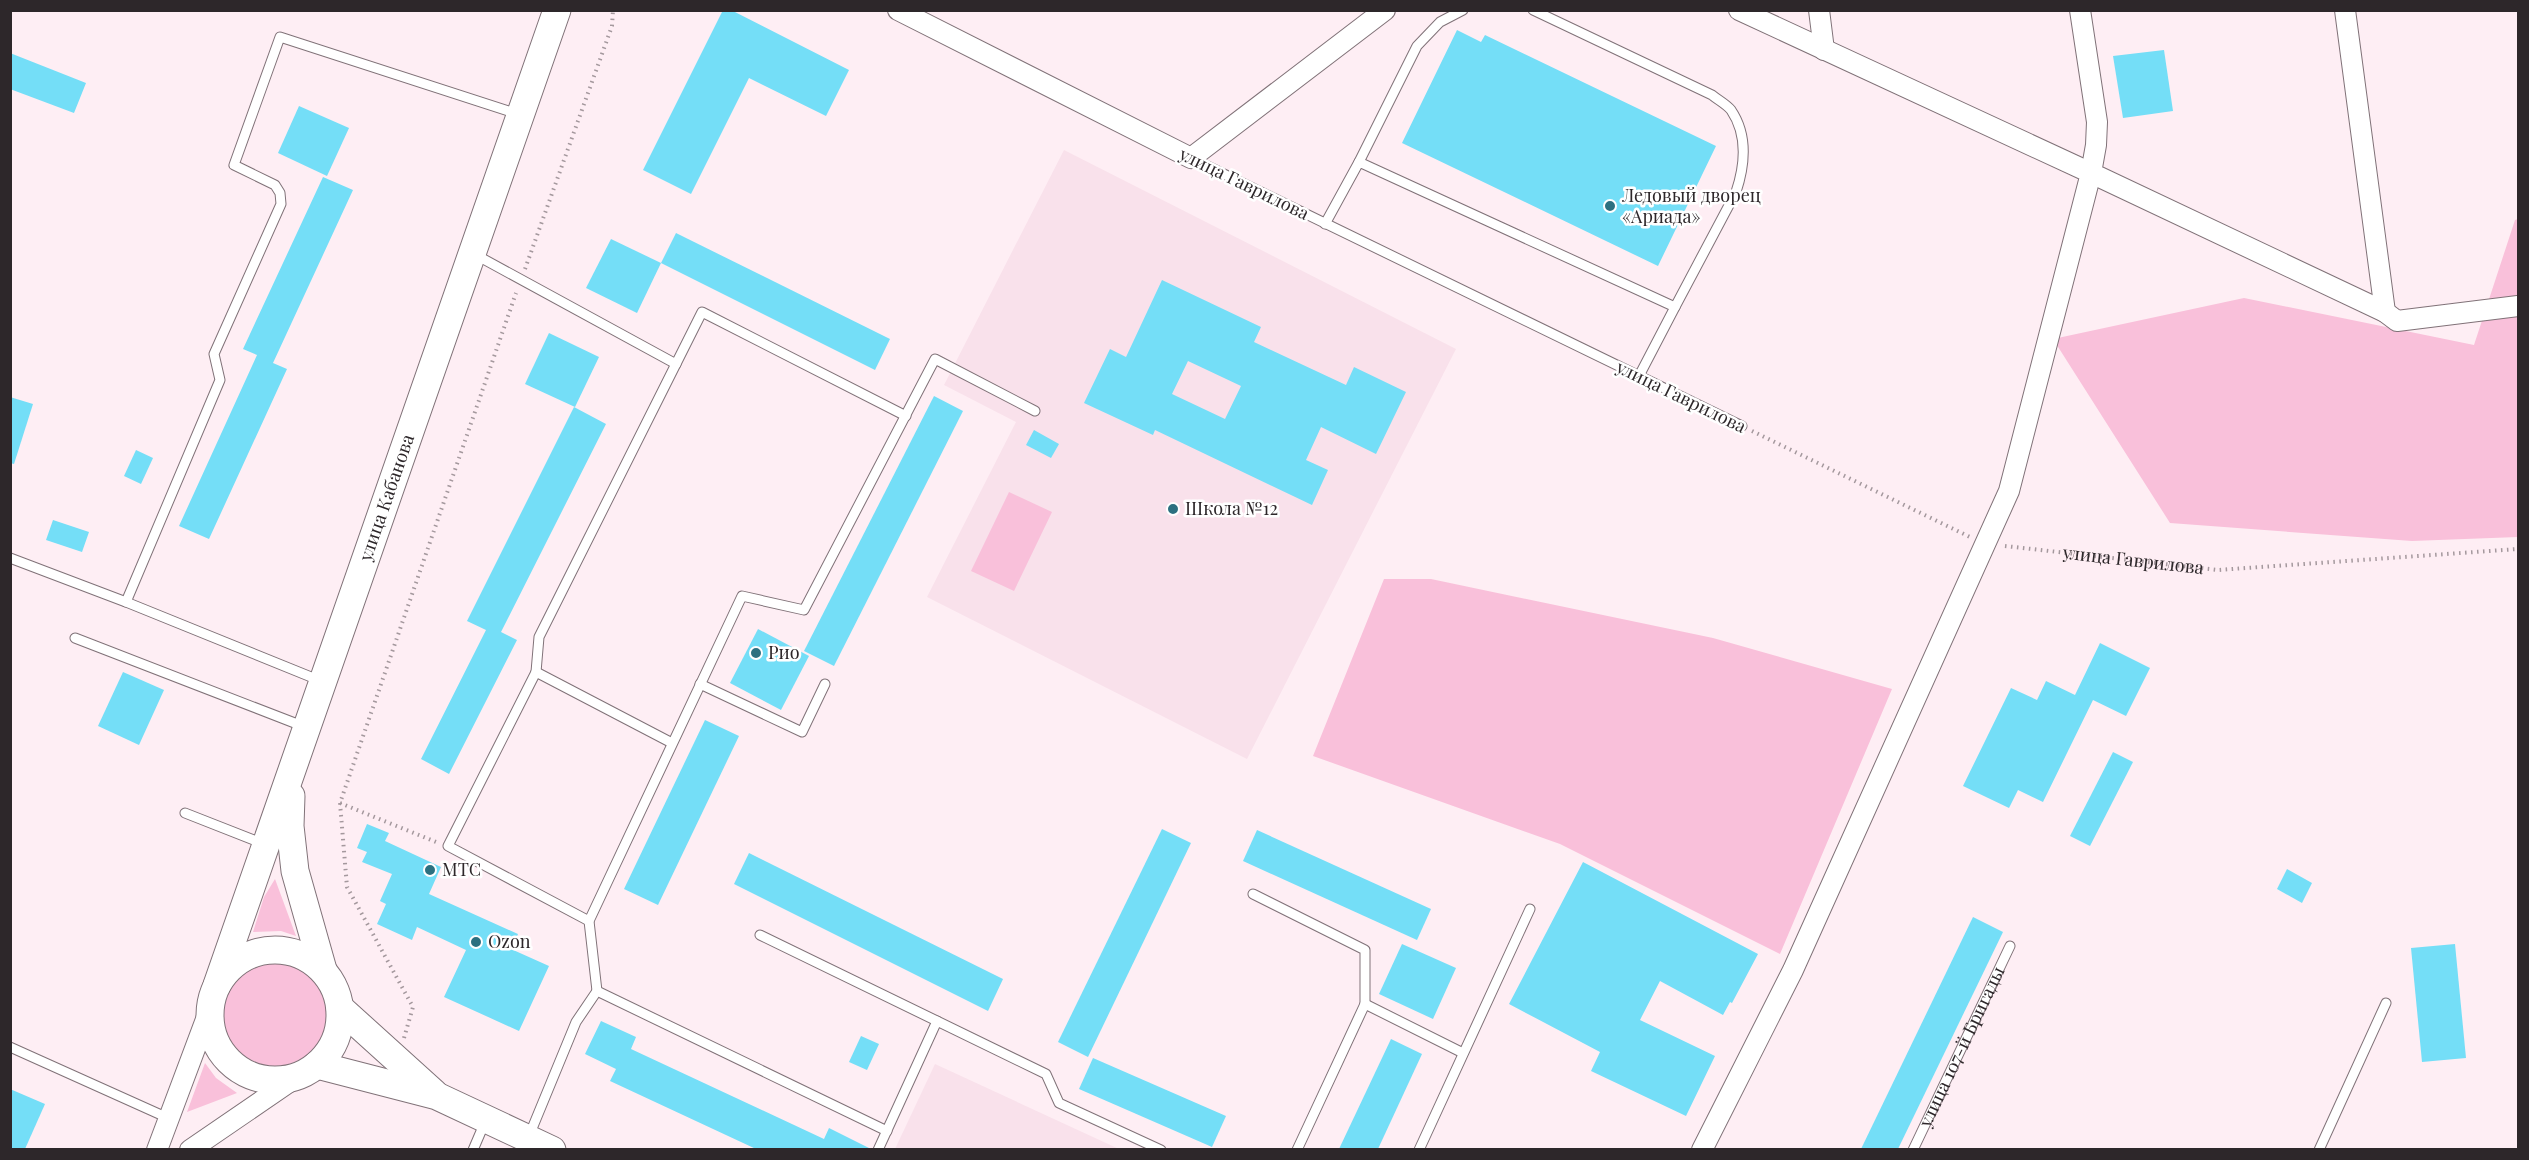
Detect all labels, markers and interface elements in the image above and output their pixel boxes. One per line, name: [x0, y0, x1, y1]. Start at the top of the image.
street label: улица Гаврилова: [1175, 141, 1313, 225]
place label: Ледовый дворец «Ариада»: [1621, 183, 1761, 228]
marker: Ледовый дворец «Ариада»: [1603, 199, 1617, 213]
street label: улица Гаврилова: [1612, 354, 1750, 438]
street label: улица Кабанова: [352, 431, 419, 565]
place label: Школа №12: [1185, 496, 1278, 520]
marker: Школа №12: [1166, 502, 1180, 516]
street label: улица Гаврилова: [2061, 539, 2205, 579]
place label: Рио: [768, 640, 800, 664]
marker: Рио: [749, 646, 763, 660]
place label: МТС: [442, 857, 481, 881]
marker: МТС: [423, 863, 437, 877]
place label: Ozon: [488, 929, 531, 953]
marker: Ozon: [469, 935, 483, 949]
street label: улица 107-й Бригады: [1912, 962, 2010, 1132]

